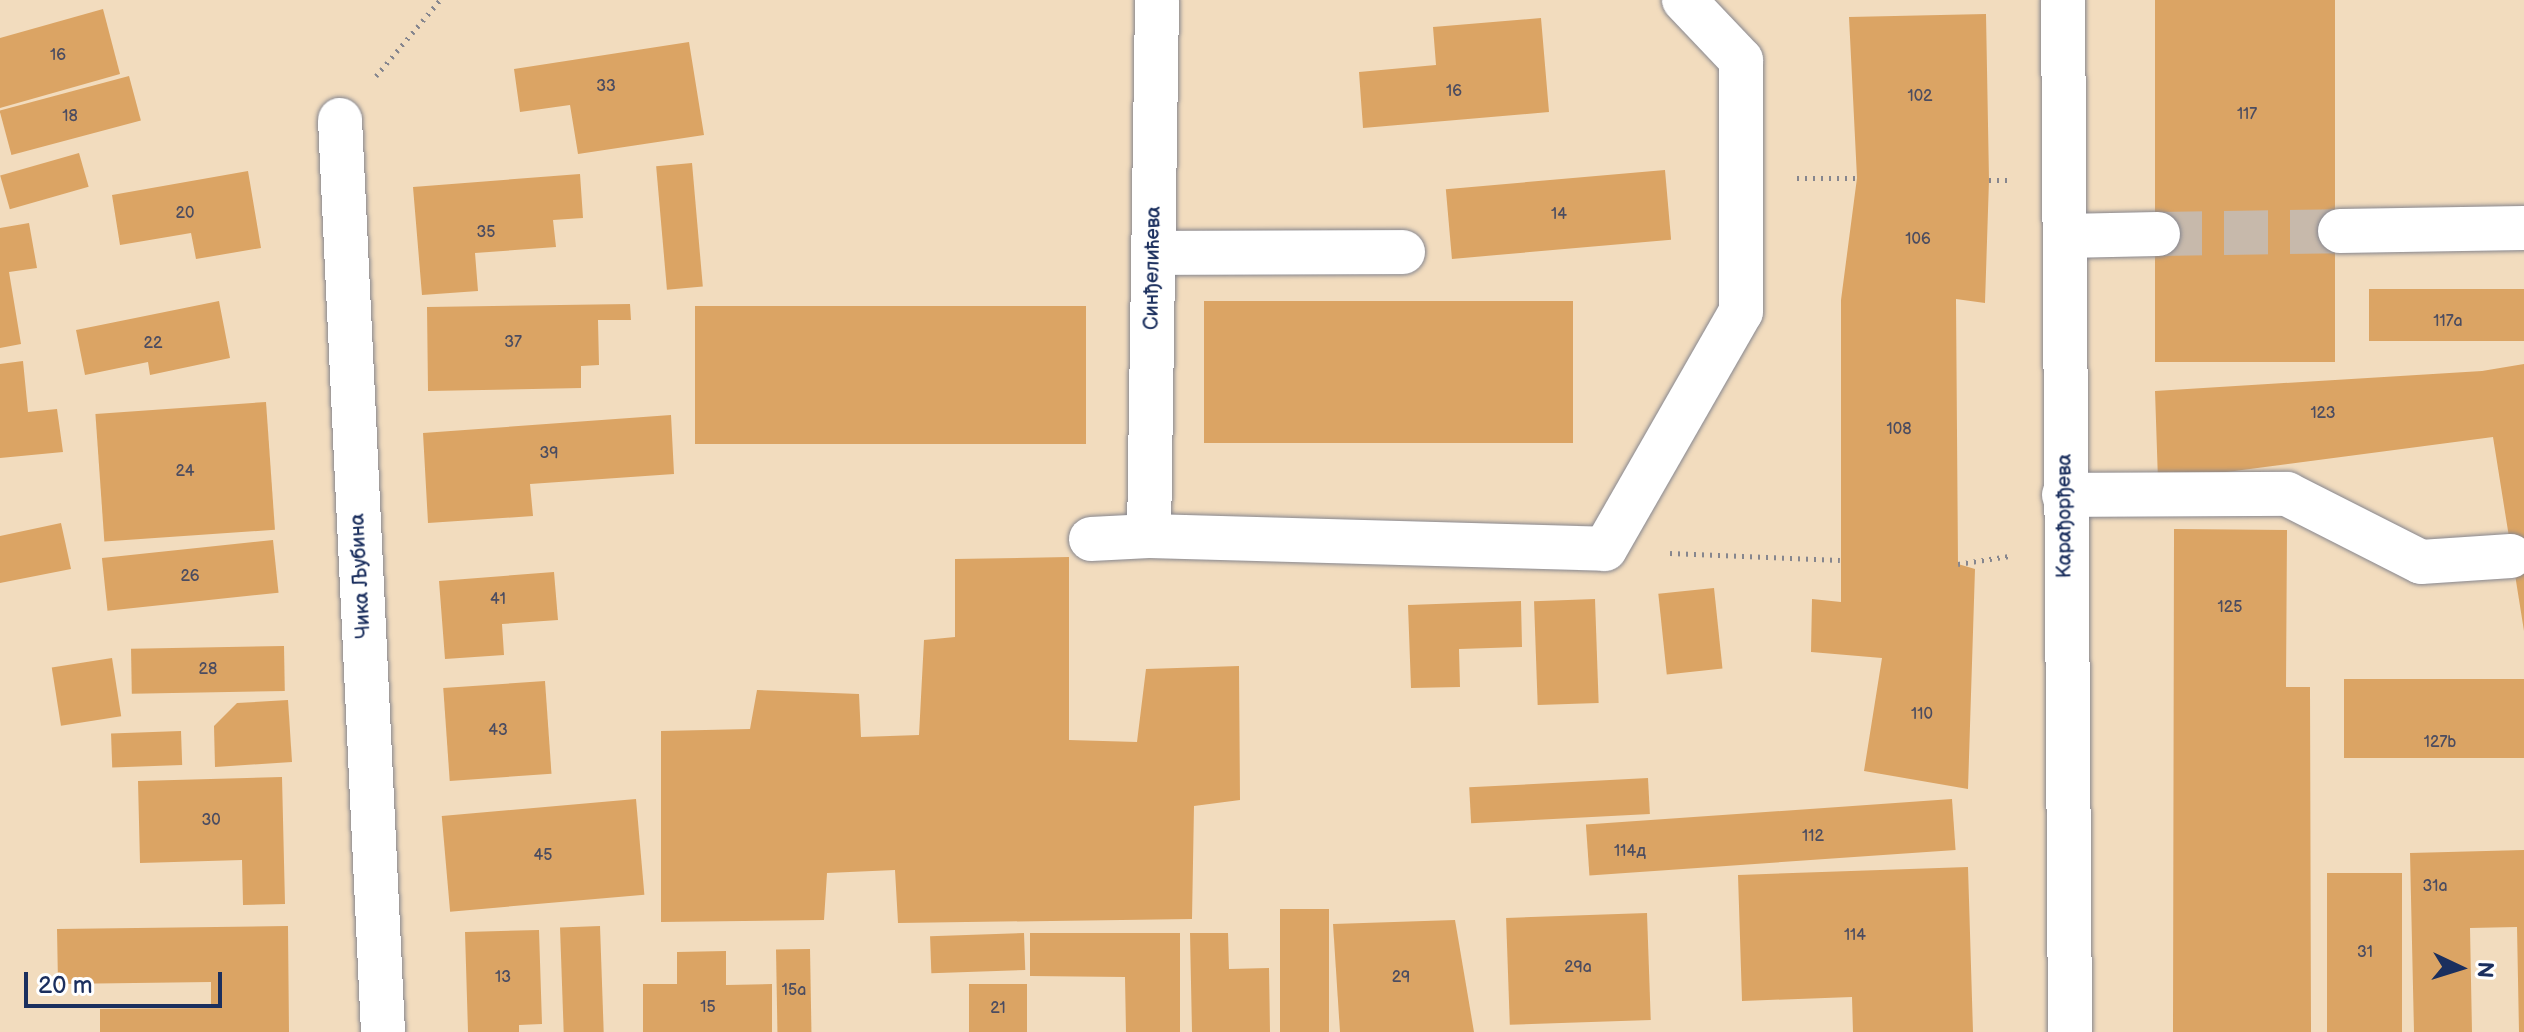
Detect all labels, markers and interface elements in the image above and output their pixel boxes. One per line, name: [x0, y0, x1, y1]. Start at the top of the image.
house number: 16: [50, 46, 66, 66]
house number: 33: [596, 77, 616, 97]
house number: 16: [1446, 82, 1462, 102]
house number: 102: [1907, 87, 1933, 107]
house number: 117: [2237, 105, 2257, 125]
house number: 18: [62, 107, 78, 127]
house number: 20: [176, 204, 194, 224]
house number: 14: [1551, 205, 1567, 225]
street label: Синђелићева: [1140, 206, 1166, 330]
house number: 35: [476, 223, 496, 243]
house number: 106: [1905, 230, 1931, 250]
house number: 117a: [2433, 312, 2463, 332]
house number: 37: [504, 333, 522, 353]
house number: 22: [144, 334, 162, 354]
house number: 123: [2310, 404, 2336, 424]
house number: 108: [1887, 420, 1911, 440]
house number: 39: [539, 444, 559, 464]
street label: Карађорђева: [2053, 454, 2077, 578]
house number: 24: [176, 462, 194, 482]
street label: Чика Љубина: [346, 513, 376, 639]
house number: 26: [180, 567, 200, 587]
house number: 41: [490, 590, 506, 610]
house number: 125: [2218, 598, 2242, 618]
house number: 28: [199, 660, 217, 680]
house number: 110: [1911, 705, 1933, 725]
house number: 43: [488, 721, 508, 741]
house number: 127b: [2424, 733, 2456, 753]
house number: 30: [201, 811, 221, 831]
house number: 112: [1802, 827, 1824, 847]
house number: 114д: [1614, 842, 1646, 862]
house number: 45: [534, 846, 552, 866]
house number: 31a: [2422, 877, 2448, 897]
house number: 114: [1844, 926, 1866, 946]
north arrow: [2420, 928, 2500, 1008]
house number: 31: [2357, 943, 2373, 963]
scale bar: [28, 956, 226, 1006]
house number: 29a: [1564, 958, 1592, 978]
text: N: [2470, 961, 2498, 979]
house number: 13: [495, 968, 511, 988]
house number: 29: [1392, 968, 1410, 988]
text: 20 m: [38, 971, 93, 1000]
house number: 15a: [782, 981, 806, 1001]
house number: 15: [700, 998, 716, 1018]
house number: 21: [990, 999, 1006, 1019]

